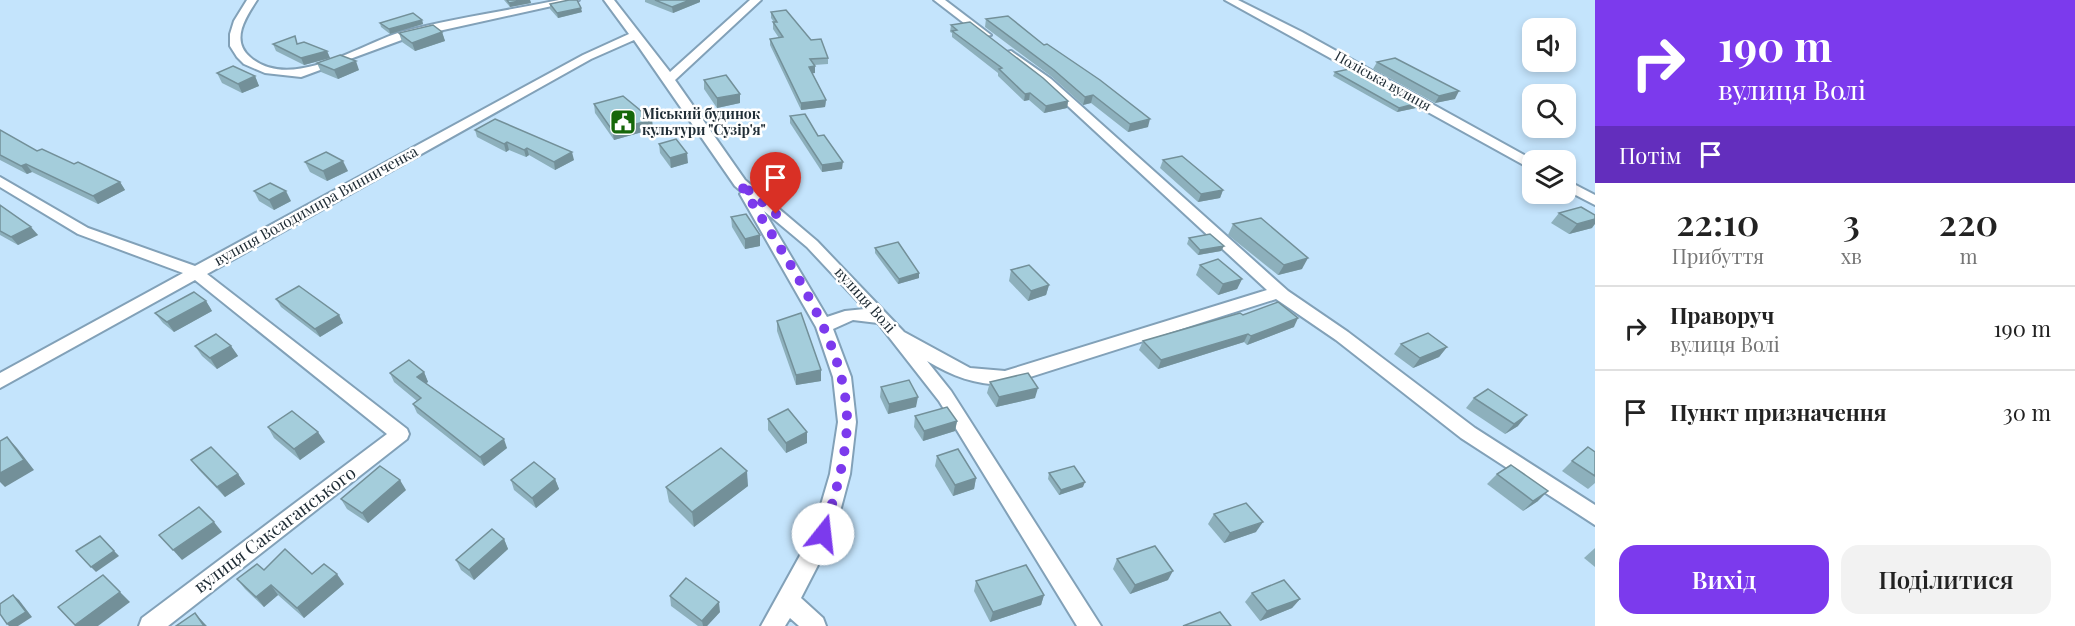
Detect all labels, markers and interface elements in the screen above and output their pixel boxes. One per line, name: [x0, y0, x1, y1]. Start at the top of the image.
text: 190 m: [1718, 17, 1832, 73]
map controls: [1522, 18, 1576, 204]
button: sound: [1522, 18, 1576, 72]
icon: right: [1619, 24, 1697, 102]
street label: Поліська вулиця: [1332, 46, 1435, 115]
text: вулиця Волі: [1718, 71, 1866, 107]
button: search: [1522, 84, 1576, 138]
place label: Міський будинок культури "Сузір'я": [642, 104, 766, 139]
public building icon: Міський будинок культури "Сузір'я": [608, 107, 638, 137]
icon: arrive: [1694, 138, 1727, 171]
street label: вулиця Володимира Винниченка: [210, 140, 421, 270]
text: Потім: [1619, 140, 1682, 170]
button: layers: [1522, 150, 1576, 204]
pin: [750, 152, 801, 214]
icon: arrive: [759, 161, 792, 194]
text: 22:10: [1676, 197, 1759, 245]
text: 3: [1843, 197, 1860, 245]
text: 220: [1939, 197, 1998, 245]
text: Прибуття: [1672, 242, 1764, 269]
text: хв: [1841, 242, 1862, 269]
text: m: [1960, 242, 1977, 269]
street label: вулиця Волі: [831, 262, 901, 337]
text: Праворуч: [1670, 300, 1774, 330]
icon: right: [1619, 312, 1652, 345]
text: 190 m: [1993, 313, 2051, 343]
text: вулиця Волі: [1670, 330, 1780, 357]
icon: arrive: [1619, 396, 1652, 429]
text: Пункт призначення: [1670, 397, 1887, 427]
text: 30 m: [2003, 397, 2051, 427]
street label: вулиця Саксаганського: [188, 460, 360, 598]
position arrow: [791, 502, 855, 566]
button: Вихід: [1619, 545, 1829, 614]
button: Поділитися: [1841, 545, 2051, 614]

